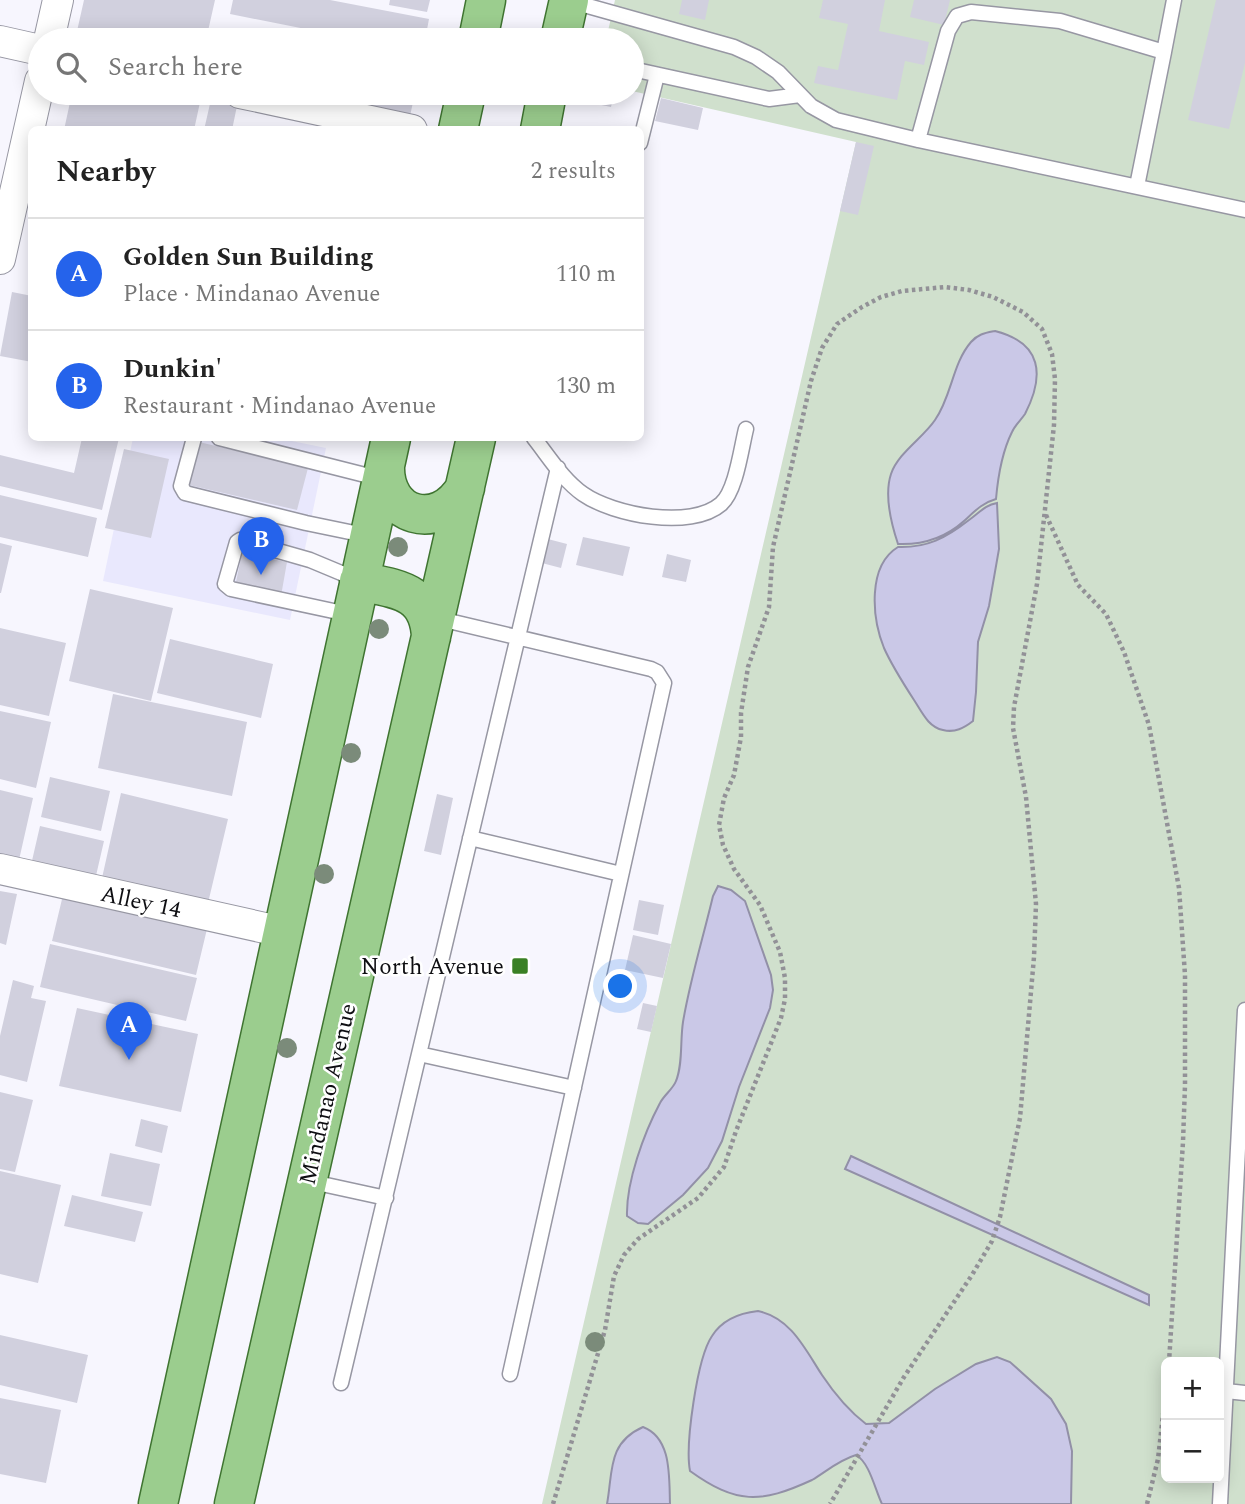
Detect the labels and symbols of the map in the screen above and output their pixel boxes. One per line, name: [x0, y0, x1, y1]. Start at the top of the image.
pin: B: [238, 517, 284, 575]
street label: Alley 14: [97, 877, 185, 928]
place label: North Avenue: [361, 950, 504, 985]
marker: North Avenue: [510, 956, 530, 976]
your location: [603, 969, 637, 1003]
street label: Mindanao Avenue: [291, 1000, 366, 1189]
pin: A: [106, 1002, 152, 1060]

